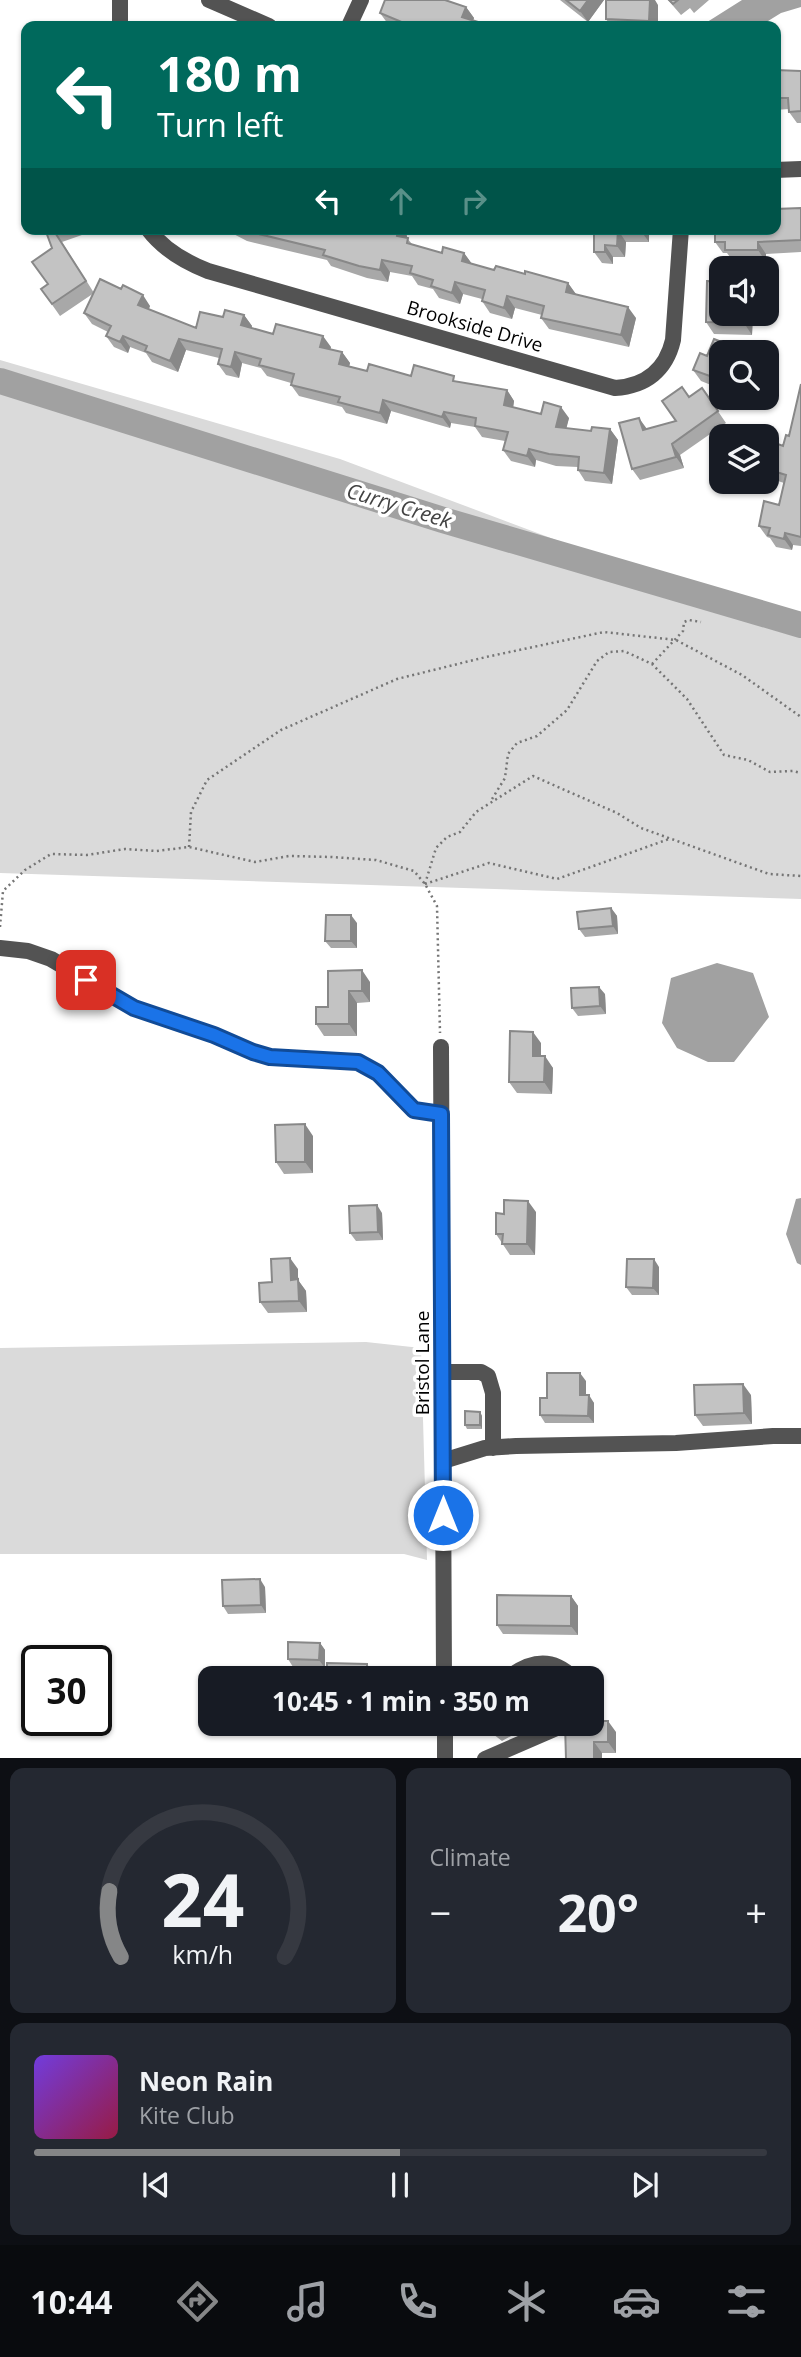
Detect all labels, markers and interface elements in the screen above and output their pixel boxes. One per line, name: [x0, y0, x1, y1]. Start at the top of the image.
text: 180 m: [157, 40, 302, 106]
icon: left: [42, 49, 133, 140]
text: Turn left: [157, 103, 283, 146]
icon: left: [309, 182, 347, 220]
icon: ahead: [382, 182, 420, 220]
icon: right: [455, 182, 493, 220]
map controls: [709, 256, 779, 494]
button: sound: [709, 256, 779, 326]
street label: Brookside Drive: [404, 294, 546, 358]
button: search: [709, 340, 779, 410]
button: layers: [709, 424, 779, 494]
water label: Curry Creek: [344, 476, 456, 534]
pin: [56, 950, 116, 1010]
icon: arrive: [67, 961, 105, 999]
street label: Bristol Lane: [409, 1311, 435, 1415]
position arrow: [406, 1478, 480, 1552]
speed limit sign: 30: [21, 1645, 112, 1736]
text: 10:45 · 1 min · 350 m: [272, 1683, 530, 1719]
text: Climate: [430, 1841, 511, 1873]
text: 24: [161, 1849, 244, 1948]
text: 20°: [557, 1876, 639, 1947]
text: −: [430, 1886, 451, 1938]
text: +: [745, 1886, 767, 1938]
text: km/h: [172, 1936, 233, 1970]
text: Neon Rain: [139, 2063, 273, 2099]
text: Kite Club: [139, 2099, 234, 2131]
icon: previous: [137, 2166, 175, 2204]
icon: pause: [381, 2166, 419, 2204]
icon: next: [626, 2166, 664, 2204]
icon: directions: [173, 2277, 222, 2326]
icon: music: [283, 2277, 332, 2326]
icon: phone: [393, 2277, 442, 2326]
icon: climate: [502, 2277, 551, 2326]
icon: car: [612, 2277, 661, 2326]
icon: filters: [722, 2277, 771, 2326]
text: 10:44: [30, 2280, 113, 2323]

